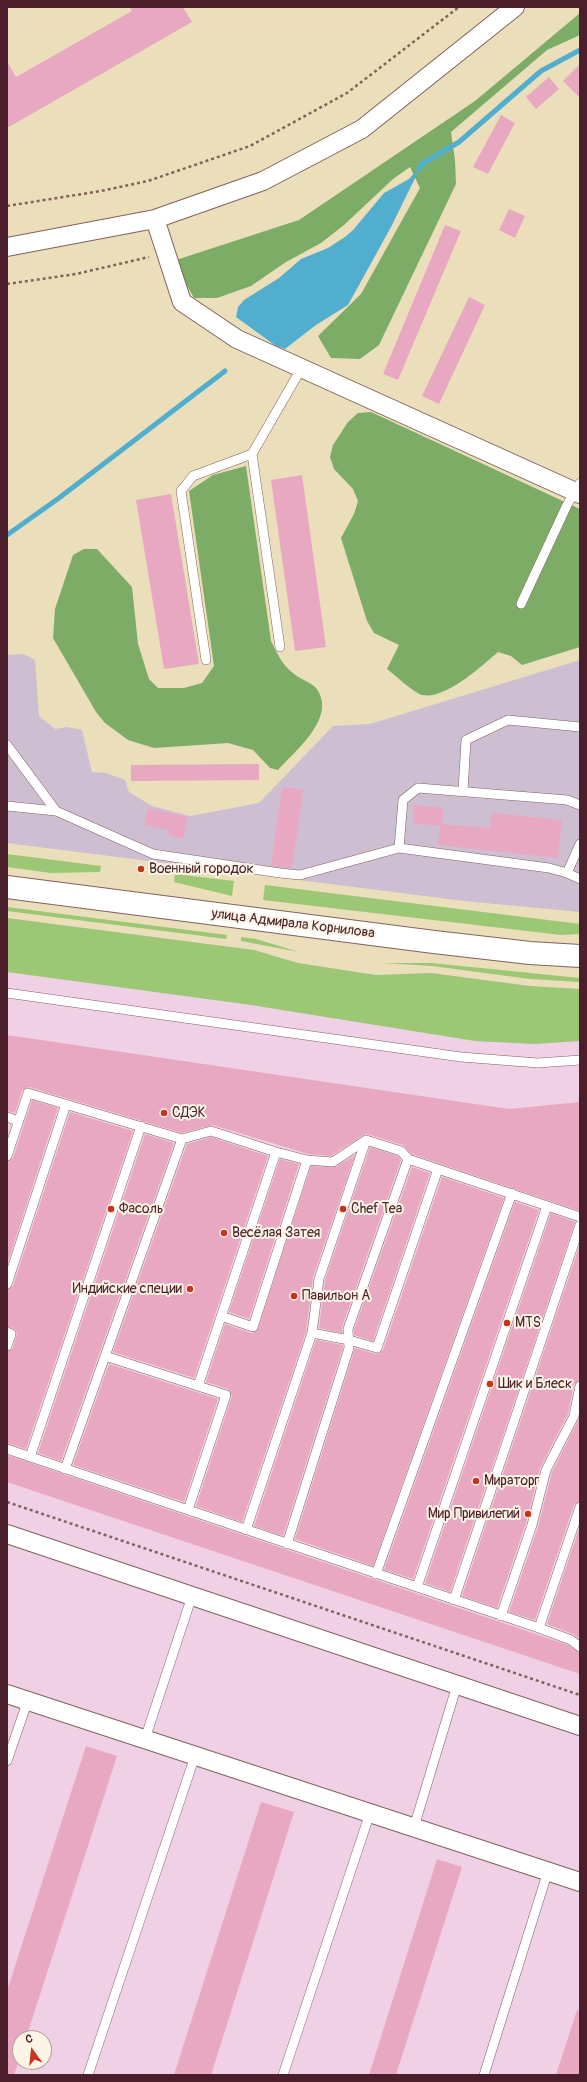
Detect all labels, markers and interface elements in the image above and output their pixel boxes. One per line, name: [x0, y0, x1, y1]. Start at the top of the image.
place label: Военный городок: [149, 861, 254, 877]
marker: Военный городок: [136, 864, 146, 874]
street label: улица Адмирала Корнилова: [210, 906, 376, 942]
place label: СДЭК: [172, 1105, 205, 1121]
marker: СДЭК: [159, 1108, 169, 1118]
place label: Фасоль: [119, 1201, 163, 1217]
place label: Chef Tea: [351, 1201, 402, 1217]
marker: Фасоль: [106, 1204, 116, 1214]
marker: Chef Tea: [338, 1204, 348, 1214]
place label: Весёлая Затея: [232, 1225, 320, 1241]
marker: Весёлая Затея: [219, 1228, 229, 1238]
place label: Индийские специи: [72, 1281, 182, 1297]
marker: Индийские специи: [185, 1284, 195, 1294]
place label: Павильон А: [302, 1288, 370, 1304]
marker: Павильон А: [289, 1291, 299, 1301]
place label: MTS: [515, 1315, 541, 1331]
marker: MTS: [502, 1318, 512, 1328]
place label: Шик и Блеск: [498, 1376, 572, 1392]
marker: Шик и Блеск: [485, 1379, 495, 1389]
place label: Мираторг: [484, 1473, 539, 1489]
marker: Мираторг: [471, 1476, 481, 1486]
place label: Мир Привилегий: [428, 1506, 520, 1522]
marker: Мир Привилегий: [523, 1509, 533, 1519]
north arrow: [12, 2030, 52, 2070]
text: С: [24, 2032, 34, 2046]

